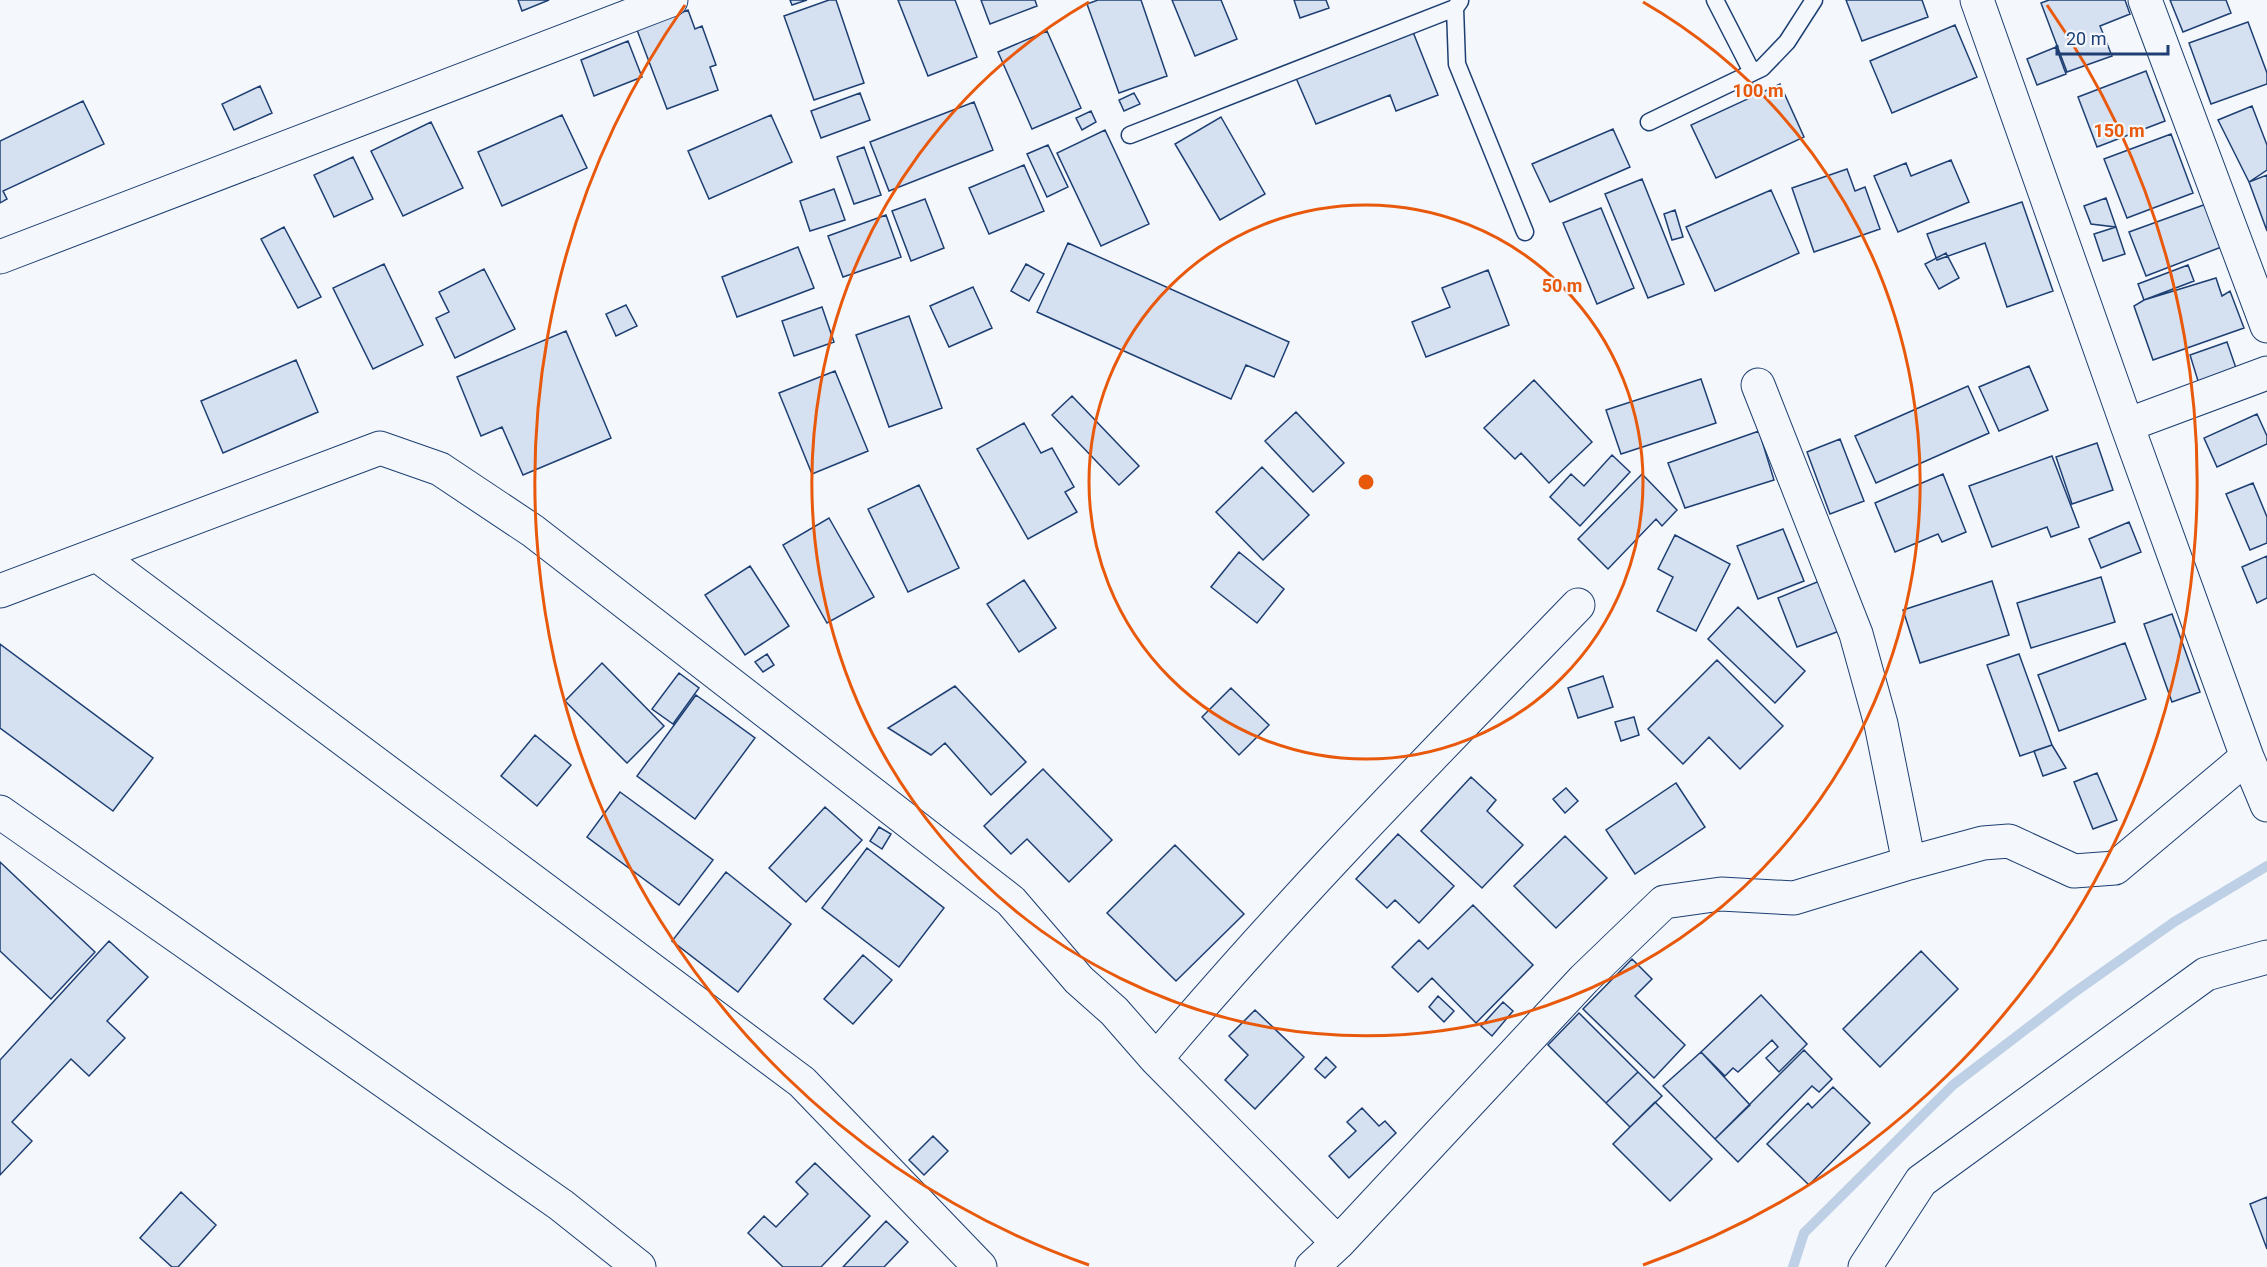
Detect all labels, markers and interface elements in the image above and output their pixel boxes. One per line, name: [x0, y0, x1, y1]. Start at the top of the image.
scale bar: [2057, 18, 2168, 56]
text: 20 m: [2066, 28, 2106, 49]
text: 100 m: [1732, 80, 1784, 101]
text: 150 m: [2093, 120, 2145, 141]
text: 50 m: [1542, 275, 1582, 296]
centre of rings: [1356, 472, 1376, 492]

